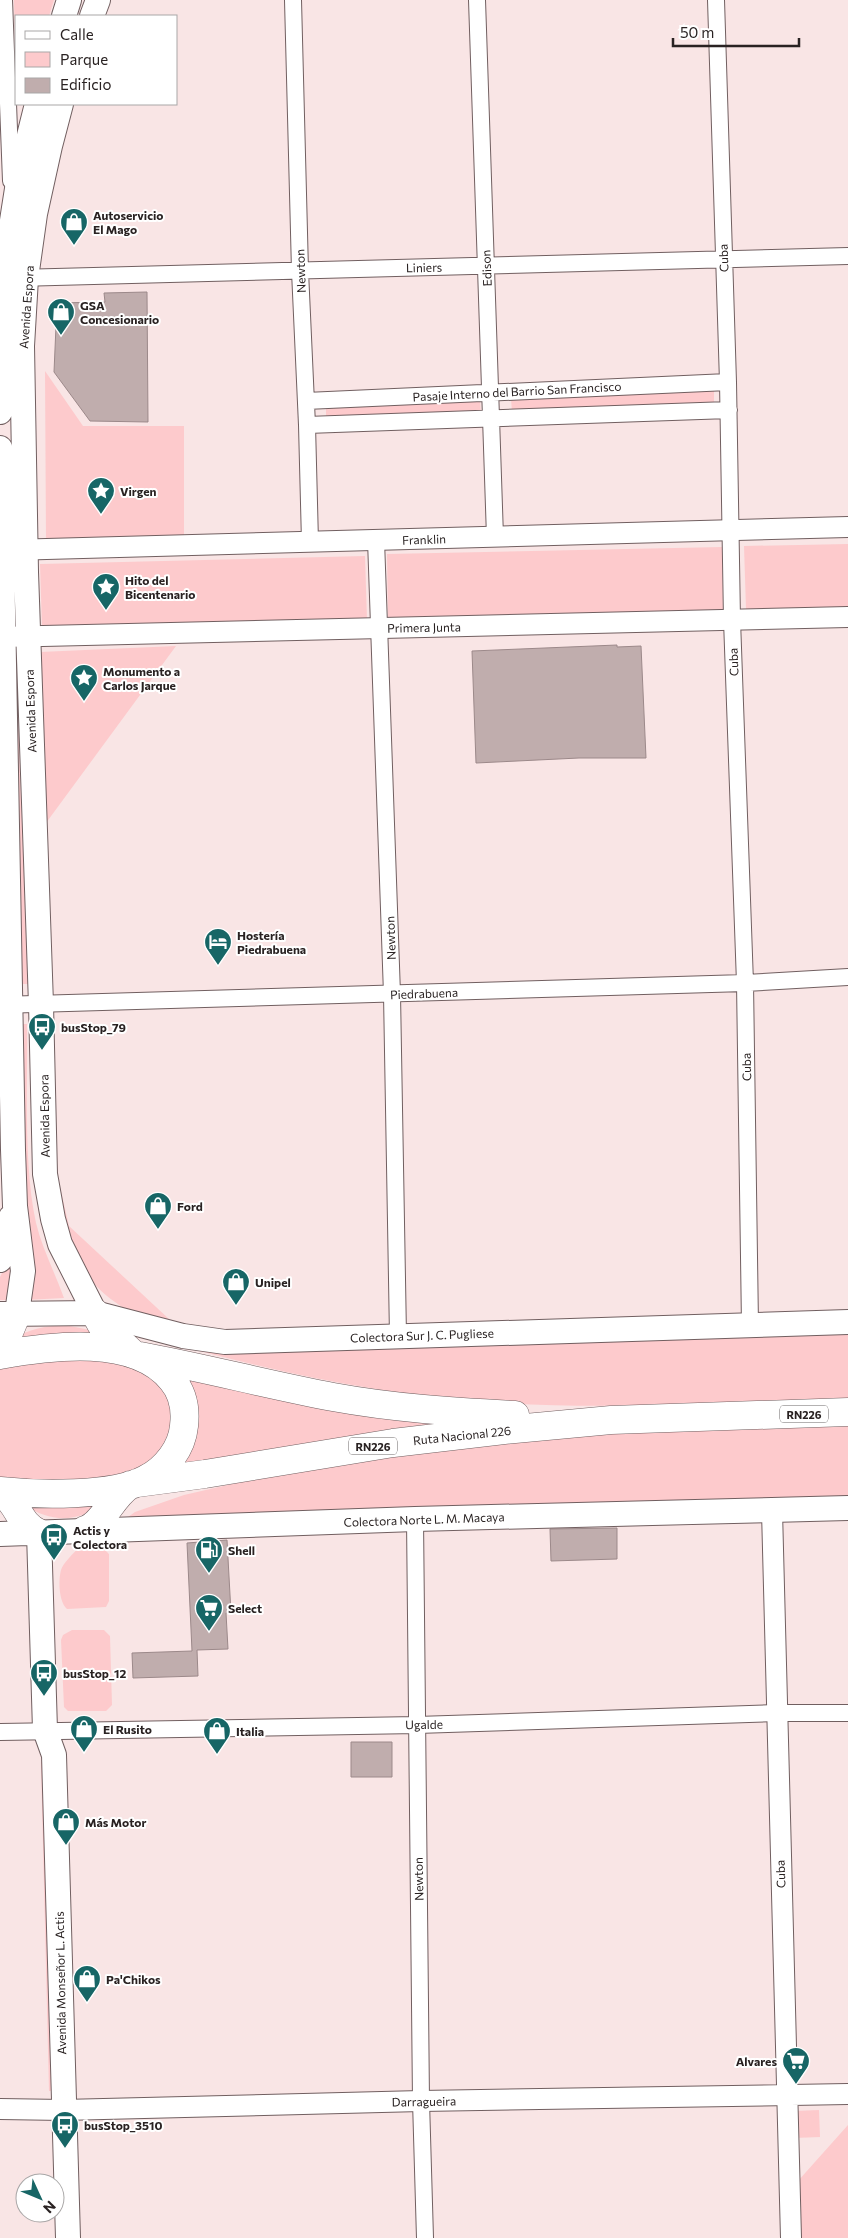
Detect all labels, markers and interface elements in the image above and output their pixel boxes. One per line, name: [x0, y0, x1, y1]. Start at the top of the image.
legend: [15, 15, 178, 105]
scale bar: [673, 15, 799, 47]
text: 50 m: [680, 23, 714, 41]
text: Calle: [60, 25, 94, 43]
text: Parque: [60, 50, 108, 68]
text: Edificio: [60, 75, 111, 93]
shop icon: Autoservicio El Mago: [59, 207, 89, 246]
place label: Autoservicio El Mago: [93, 208, 163, 236]
street label: Cuba: [716, 244, 730, 272]
street label: Newton: [292, 249, 308, 293]
street label: Edison: [478, 249, 494, 287]
street label: Liniers: [406, 260, 442, 274]
street label: Avenida Espora: [16, 265, 36, 349]
shop icon: GSA Concesionario: [46, 297, 76, 336]
place label: GSA Concesionario: [80, 298, 159, 326]
street label: Pasaje Interno del Barrio San Francisco: [412, 379, 622, 403]
place icon: Virgen: [86, 476, 116, 515]
place label: Virgen: [120, 484, 157, 498]
street label: Franklin: [402, 531, 446, 547]
place icon: Hito del Bicentenario: [91, 572, 121, 611]
place label: Hito del Bicentenario: [125, 573, 195, 601]
street label: Primera Junta: [387, 619, 461, 636]
street label: Cuba: [726, 648, 740, 676]
place icon: Monumento a Carlos Jarque: [69, 663, 99, 702]
place label: Monumento a Carlos Jarque: [103, 664, 180, 693]
street label: Avenida Espora: [22, 669, 38, 753]
street label: Newton: [382, 916, 398, 960]
hotel icon: Hostería Piedrabuena: [203, 927, 233, 966]
place label: Hostería Piedrabuena: [237, 928, 306, 956]
street label: Piedrabuena: [390, 985, 458, 1001]
bus stop icon: busStop_79: [27, 1012, 57, 1051]
place label: busStop_79: [61, 1020, 126, 1035]
street label: Cuba: [739, 1053, 753, 1081]
street label: Avenida Espora: [36, 1074, 52, 1158]
shop icon: Ford: [143, 1191, 173, 1230]
place label: Ford: [177, 1199, 203, 1213]
shop icon: Unipel: [221, 1267, 251, 1306]
place label: Unipel: [255, 1275, 291, 1289]
street label: Colectora Sur J. C. Pugliese: [350, 1325, 494, 1346]
road number: RN226: [780, 1406, 828, 1422]
street label: Ruta Nacional 226: [412, 1423, 512, 1447]
road number: RN226: [349, 1438, 397, 1454]
street label: Colectora Norte L. M. Macaya: [343, 1509, 505, 1529]
bus stop icon: Actis y Colectora: [39, 1522, 69, 1561]
place label: Actis y Colectora: [73, 1523, 127, 1551]
fuel station icon: Shell: [194, 1535, 224, 1574]
place label: Shell: [228, 1543, 255, 1557]
supermarket icon: Select: [194, 1593, 224, 1632]
place label: Select: [228, 1601, 262, 1615]
bus stop icon: busStop_12: [29, 1658, 59, 1697]
place label: busStop_12: [63, 1666, 127, 1681]
shop icon: El Rusito: [69, 1714, 99, 1753]
shop icon: Italia: [202, 1716, 232, 1755]
street label: Ugalde: [405, 1717, 443, 1731]
place label: El Rusito: [103, 1722, 152, 1736]
place label: Italia: [236, 1724, 264, 1738]
shop icon: Más Motor: [51, 1807, 81, 1846]
place label: Más Motor: [85, 1815, 146, 1829]
street label: Newton: [411, 1857, 425, 1901]
street label: Cuba: [773, 1860, 787, 1888]
street label: Avenida Monseñor L. Actis: [52, 1911, 68, 2055]
shop icon: Pa'Chikos: [72, 1964, 102, 2003]
place label: Pa'Chikos: [106, 1972, 161, 1986]
supermarket icon: Alvares: [781, 2046, 811, 2085]
place label: Alvares: [736, 2054, 777, 2068]
street label: Darragueira: [392, 2093, 456, 2109]
bus stop icon: busStop_3510: [50, 2110, 80, 2149]
place label: busStop_3510: [84, 2118, 162, 2133]
north arrow: [15, 2173, 65, 2223]
text: N: [40, 2198, 59, 2217]

